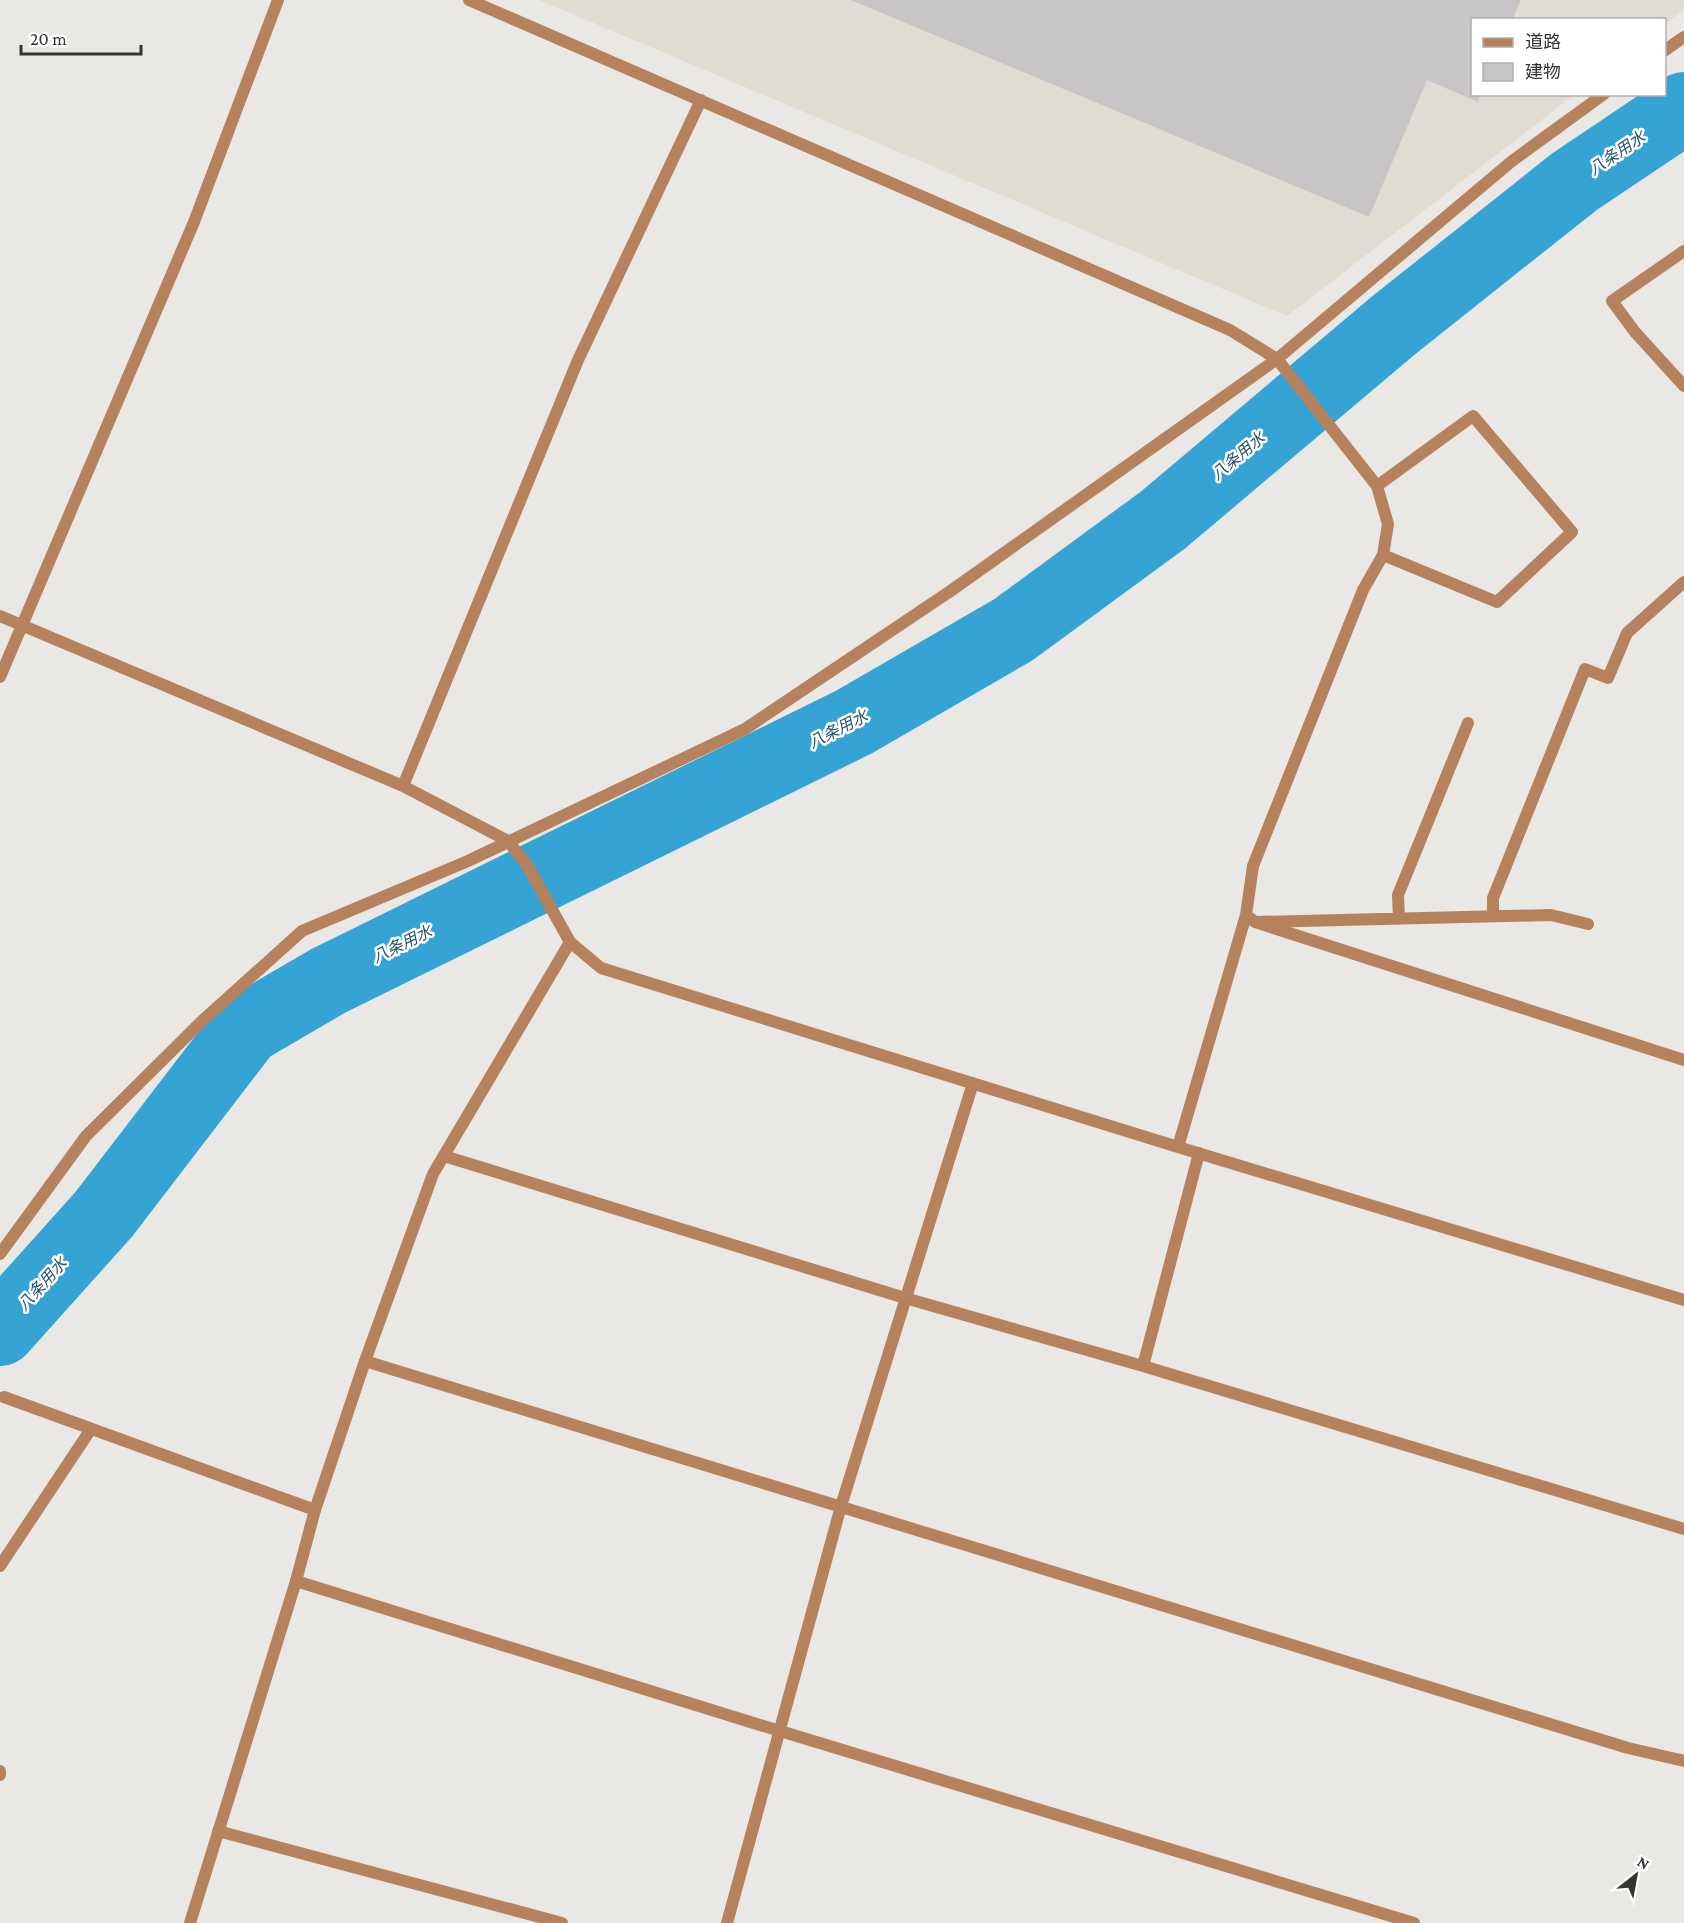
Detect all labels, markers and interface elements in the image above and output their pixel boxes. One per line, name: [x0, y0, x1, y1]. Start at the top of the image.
scale bar: [21, 18, 141, 56]
legend: [1471, 18, 1666, 96]
text: 20 m: [30, 29, 67, 49]
text: 道路: [1525, 32, 1561, 52]
text: 建物: [1525, 62, 1561, 82]
water label: 八条用水: [1586, 127, 1650, 178]
water label: 八条用水: [1208, 428, 1270, 483]
water label: 八条用水: [806, 706, 872, 751]
water label: 八条用水: [370, 921, 436, 966]
water label: 八条用水: [14, 1253, 71, 1313]
north arrow: [1606, 1845, 1666, 1905]
text: N: [1634, 1852, 1653, 1873]

